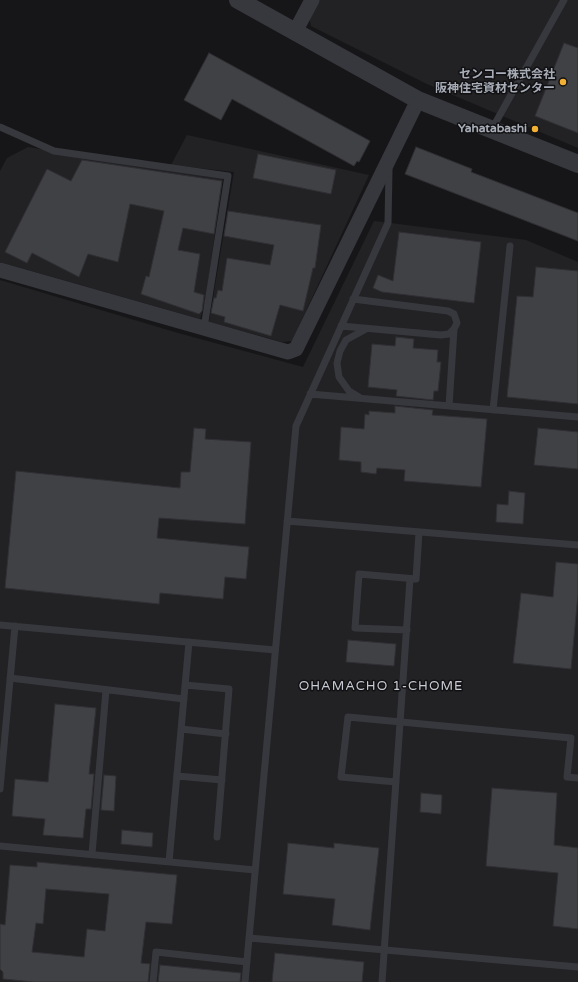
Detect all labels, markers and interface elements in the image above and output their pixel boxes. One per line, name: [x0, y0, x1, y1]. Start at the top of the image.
place label: センコー株式会社 阪神住宅資材センター: [435, 68, 555, 96]
marker: センコー株式会社 阪神住宅資材センター: [558, 77, 568, 87]
place label: Yahatabashi: [458, 122, 527, 136]
marker: Yahatabashi: [530, 124, 540, 134]
district label: OHAMACHO 1-CHOME: [299, 679, 463, 695]

